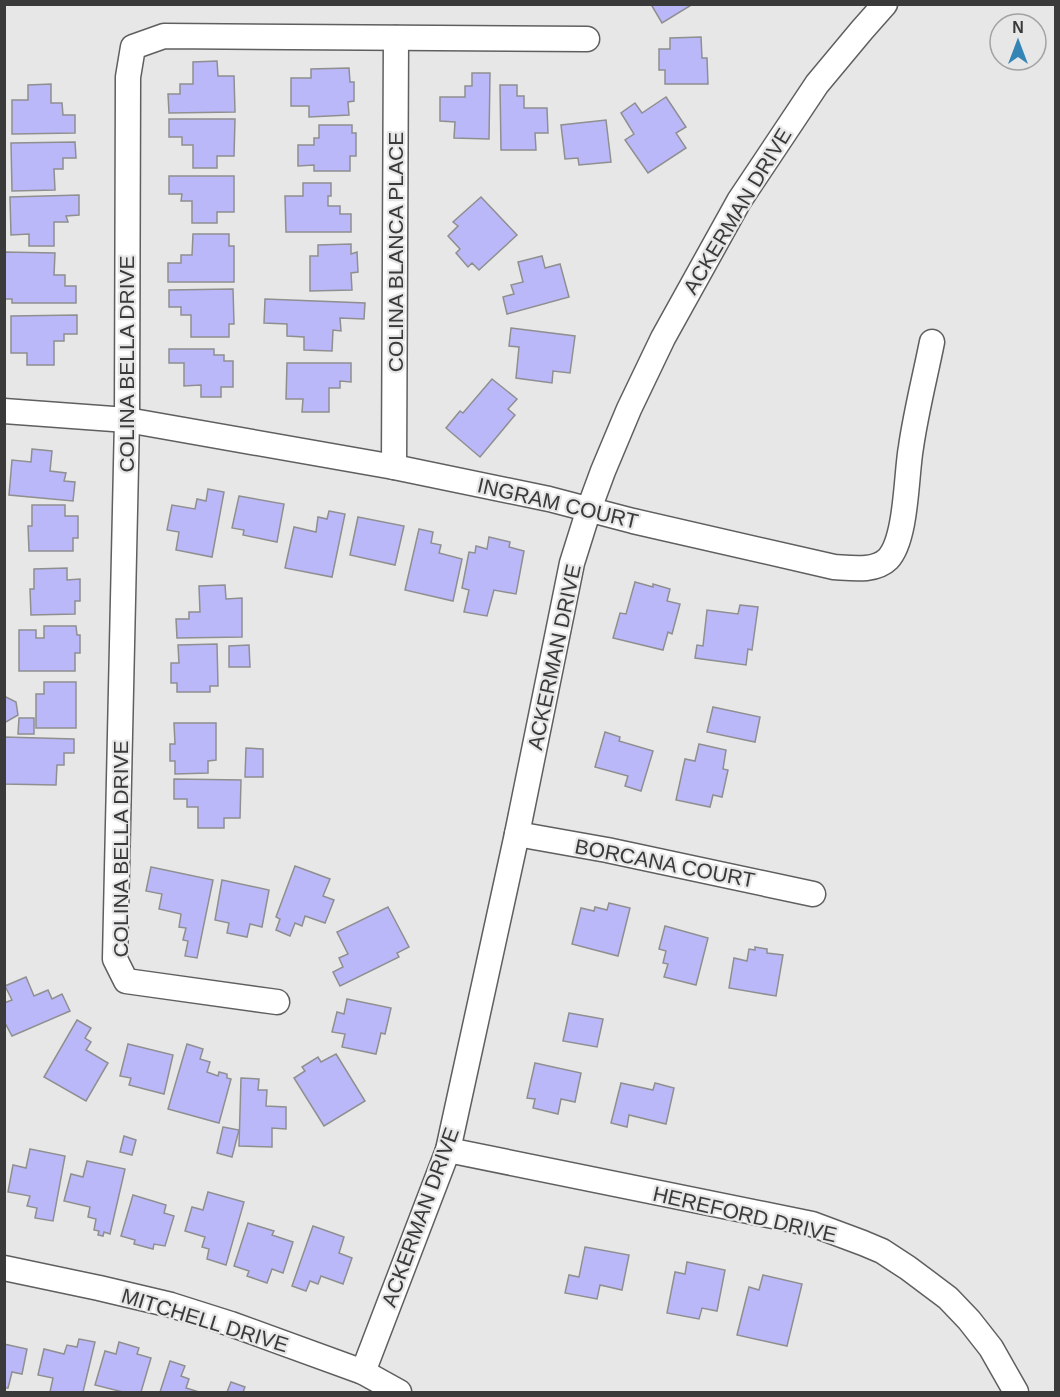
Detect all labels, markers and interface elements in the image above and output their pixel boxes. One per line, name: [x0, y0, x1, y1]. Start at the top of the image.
north arrow: [988, 12, 1048, 72]
text: N: [1012, 19, 1024, 36]
street label: ACKERMAN DRIVE: [678, 124, 796, 298]
street label: COLINA BLANCA PLACE: [384, 132, 407, 372]
street label: COLINA BELLA DRIVE: [115, 255, 138, 473]
street label: INGRAM COURT: [475, 473, 641, 533]
street label: ACKERMAN DRIVE: [523, 562, 585, 752]
street label: COLINA BELLA DRIVE: [109, 740, 132, 958]
street label: BORCANA COURT: [573, 834, 757, 892]
street label: ACKERMAN DRIVE: [377, 1124, 463, 1310]
street label: HEREFORD DRIVE: [651, 1182, 839, 1246]
street label: MITCHELL DRIVE: [119, 1284, 291, 1356]

